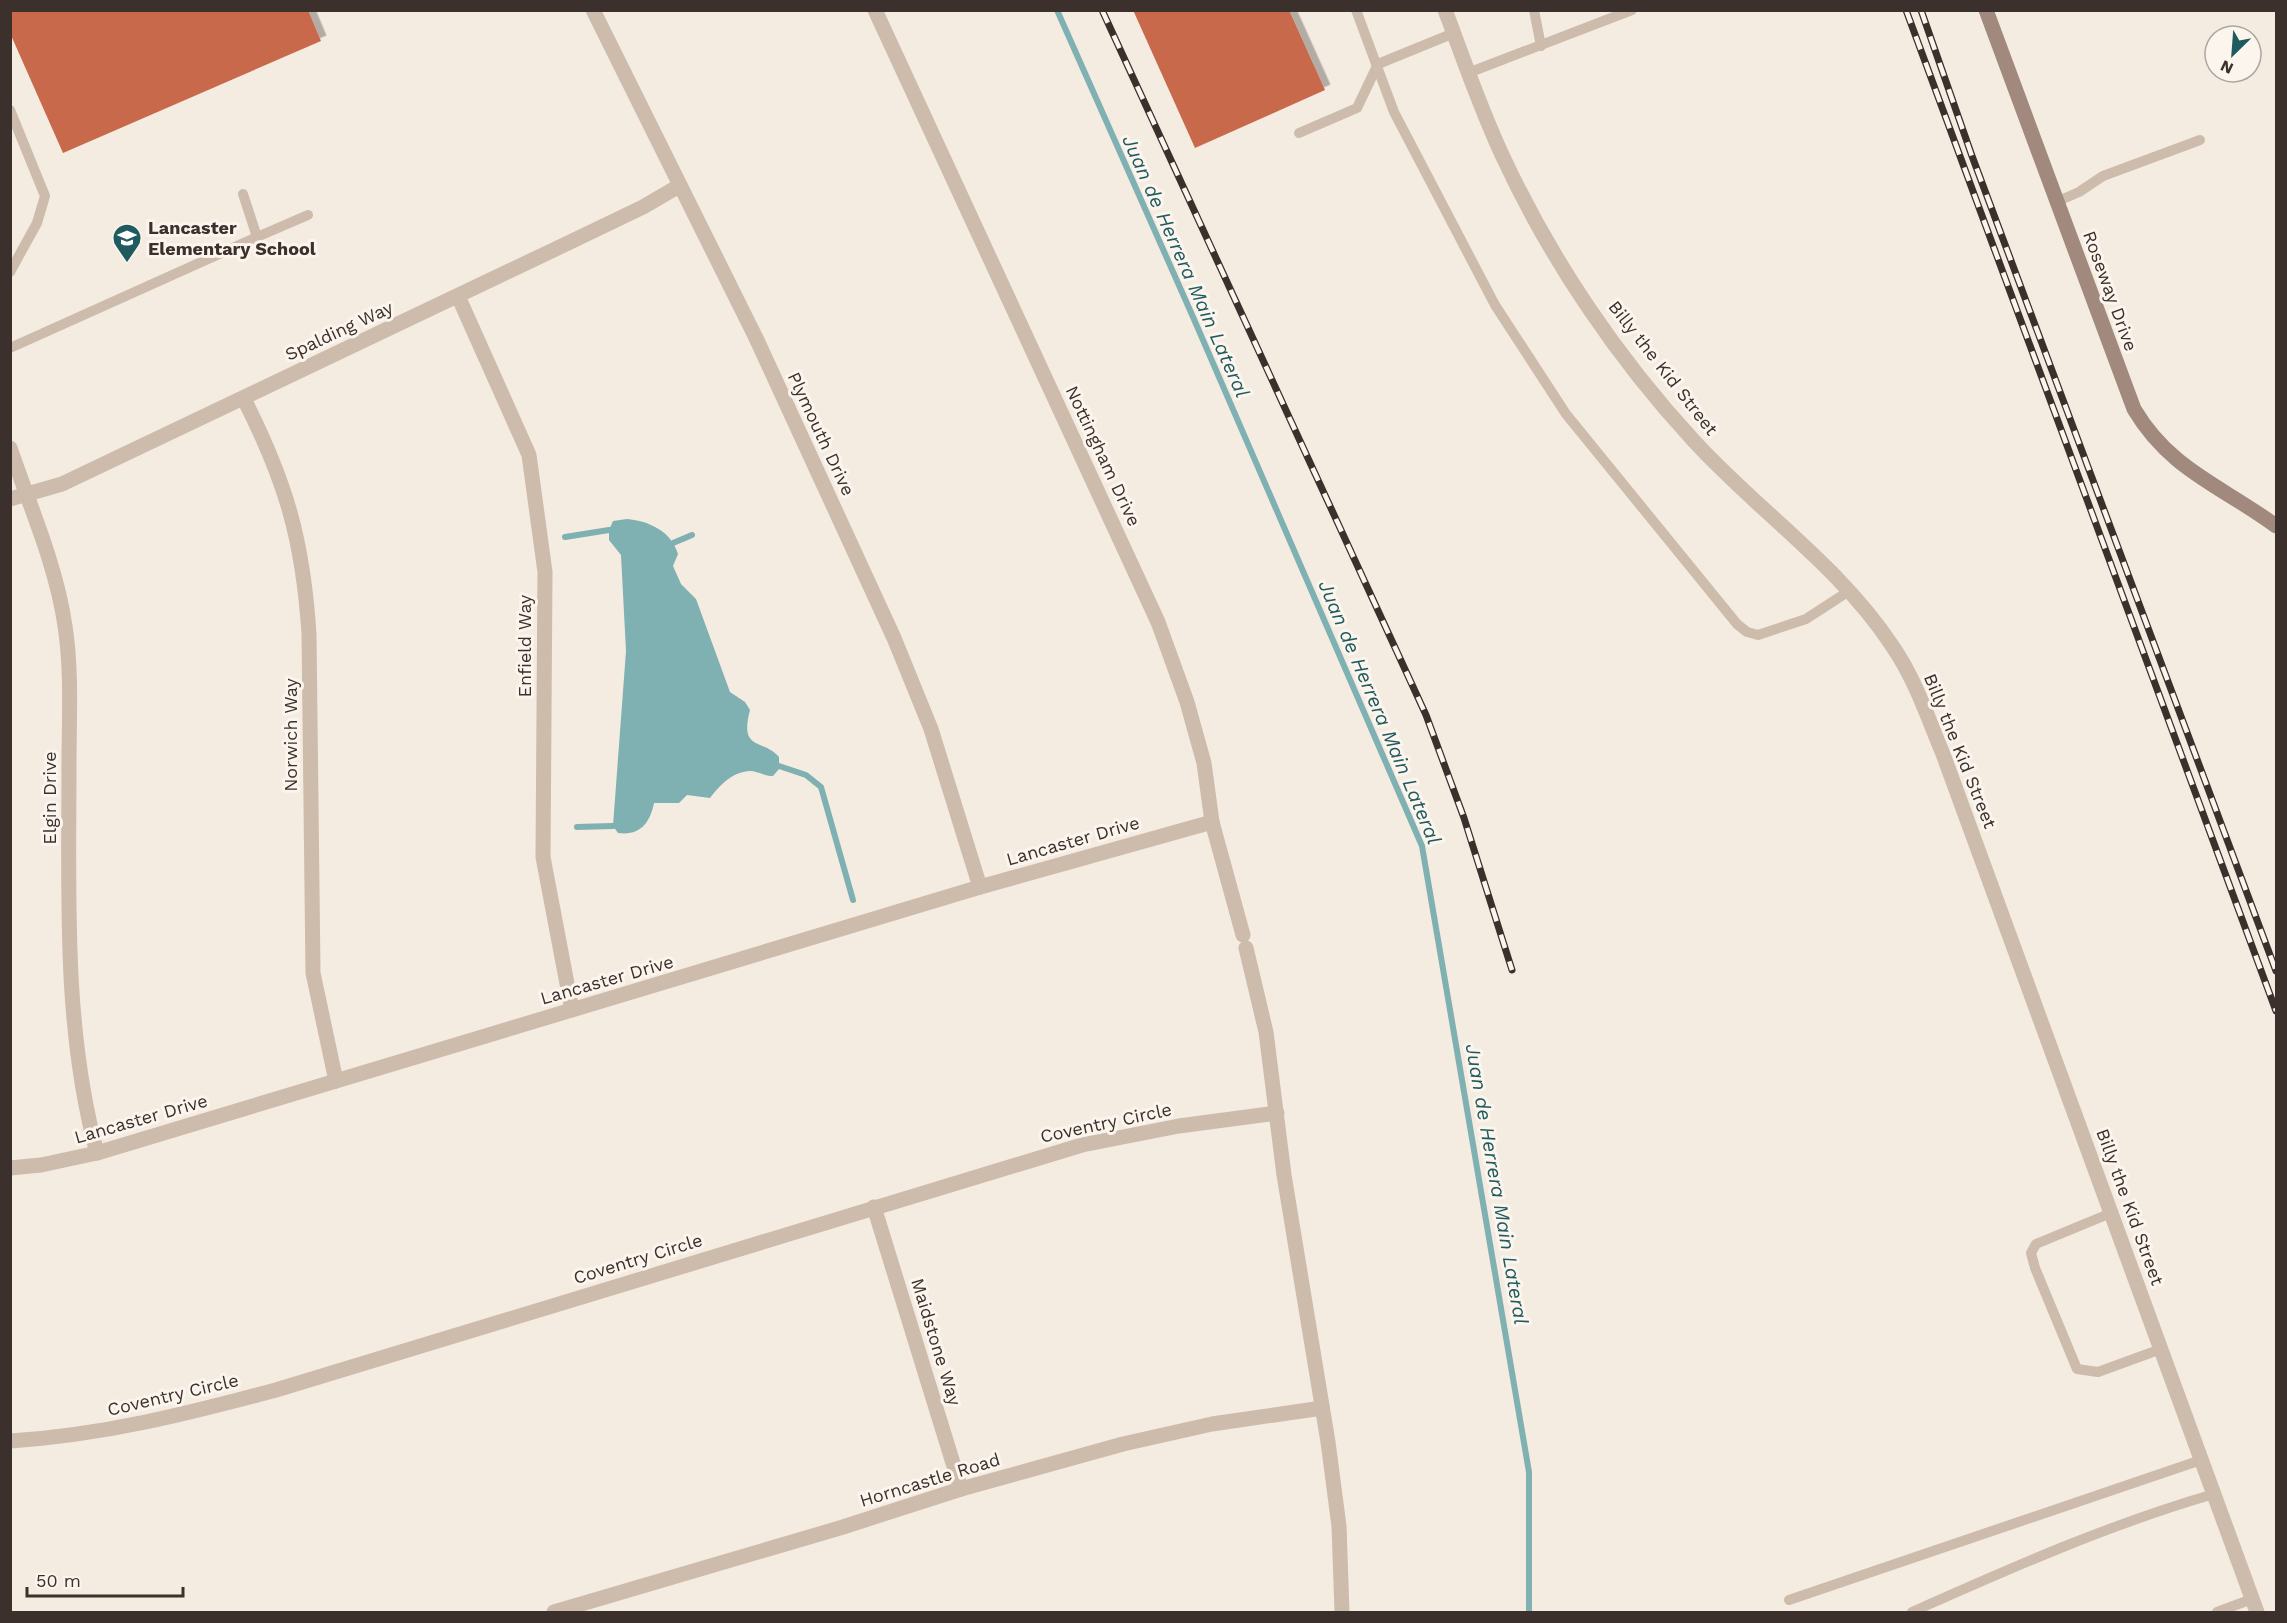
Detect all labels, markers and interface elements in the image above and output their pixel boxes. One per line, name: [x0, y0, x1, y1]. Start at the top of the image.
north arrow: [2203, 24, 2263, 84]
text: N: [2217, 56, 2236, 78]
water label: Juan de Herrera Main Lateral: [1117, 131, 1255, 401]
place label: Lancaster Elementary School: [148, 217, 316, 259]
school or university icon: Lancaster Elementary School: [111, 222, 143, 264]
street label: Roseway Drive: [2079, 228, 2142, 354]
street label: Spalding Way: [282, 296, 397, 365]
street label: Billy the Kid Street: [1604, 296, 1723, 440]
street label: Plymouth Drive: [784, 369, 859, 499]
street label: Nottingham Drive: [1062, 382, 1145, 529]
water label: Juan de Herrera Main Lateral: [1313, 576, 1447, 848]
street label: Enfield Way: [514, 594, 535, 697]
street label: Billy the Kid Street: [1920, 670, 2001, 832]
street label: Norwich Way: [280, 678, 301, 792]
street label: Elgin Drive: [39, 751, 60, 845]
street label: Lancaster Drive: [1004, 811, 1142, 870]
street label: Lancaster Drive: [538, 950, 676, 1009]
water label: Juan de Herrera Main Lateral: [1460, 1042, 1534, 1326]
street label: Lancaster Drive: [72, 1089, 210, 1148]
street label: Coventry Circle: [1038, 1098, 1174, 1147]
street label: Billy the Kid Street: [2092, 1126, 2169, 1288]
street label: Coventry Circle: [571, 1229, 705, 1288]
street label: Maidstone Way: [907, 1276, 966, 1409]
street label: Coventry Circle: [105, 1369, 241, 1420]
street label: Horncastle Road: [857, 1448, 1003, 1511]
scale bar: [27, 1560, 183, 1598]
text: 50 m: [36, 1570, 81, 1591]

